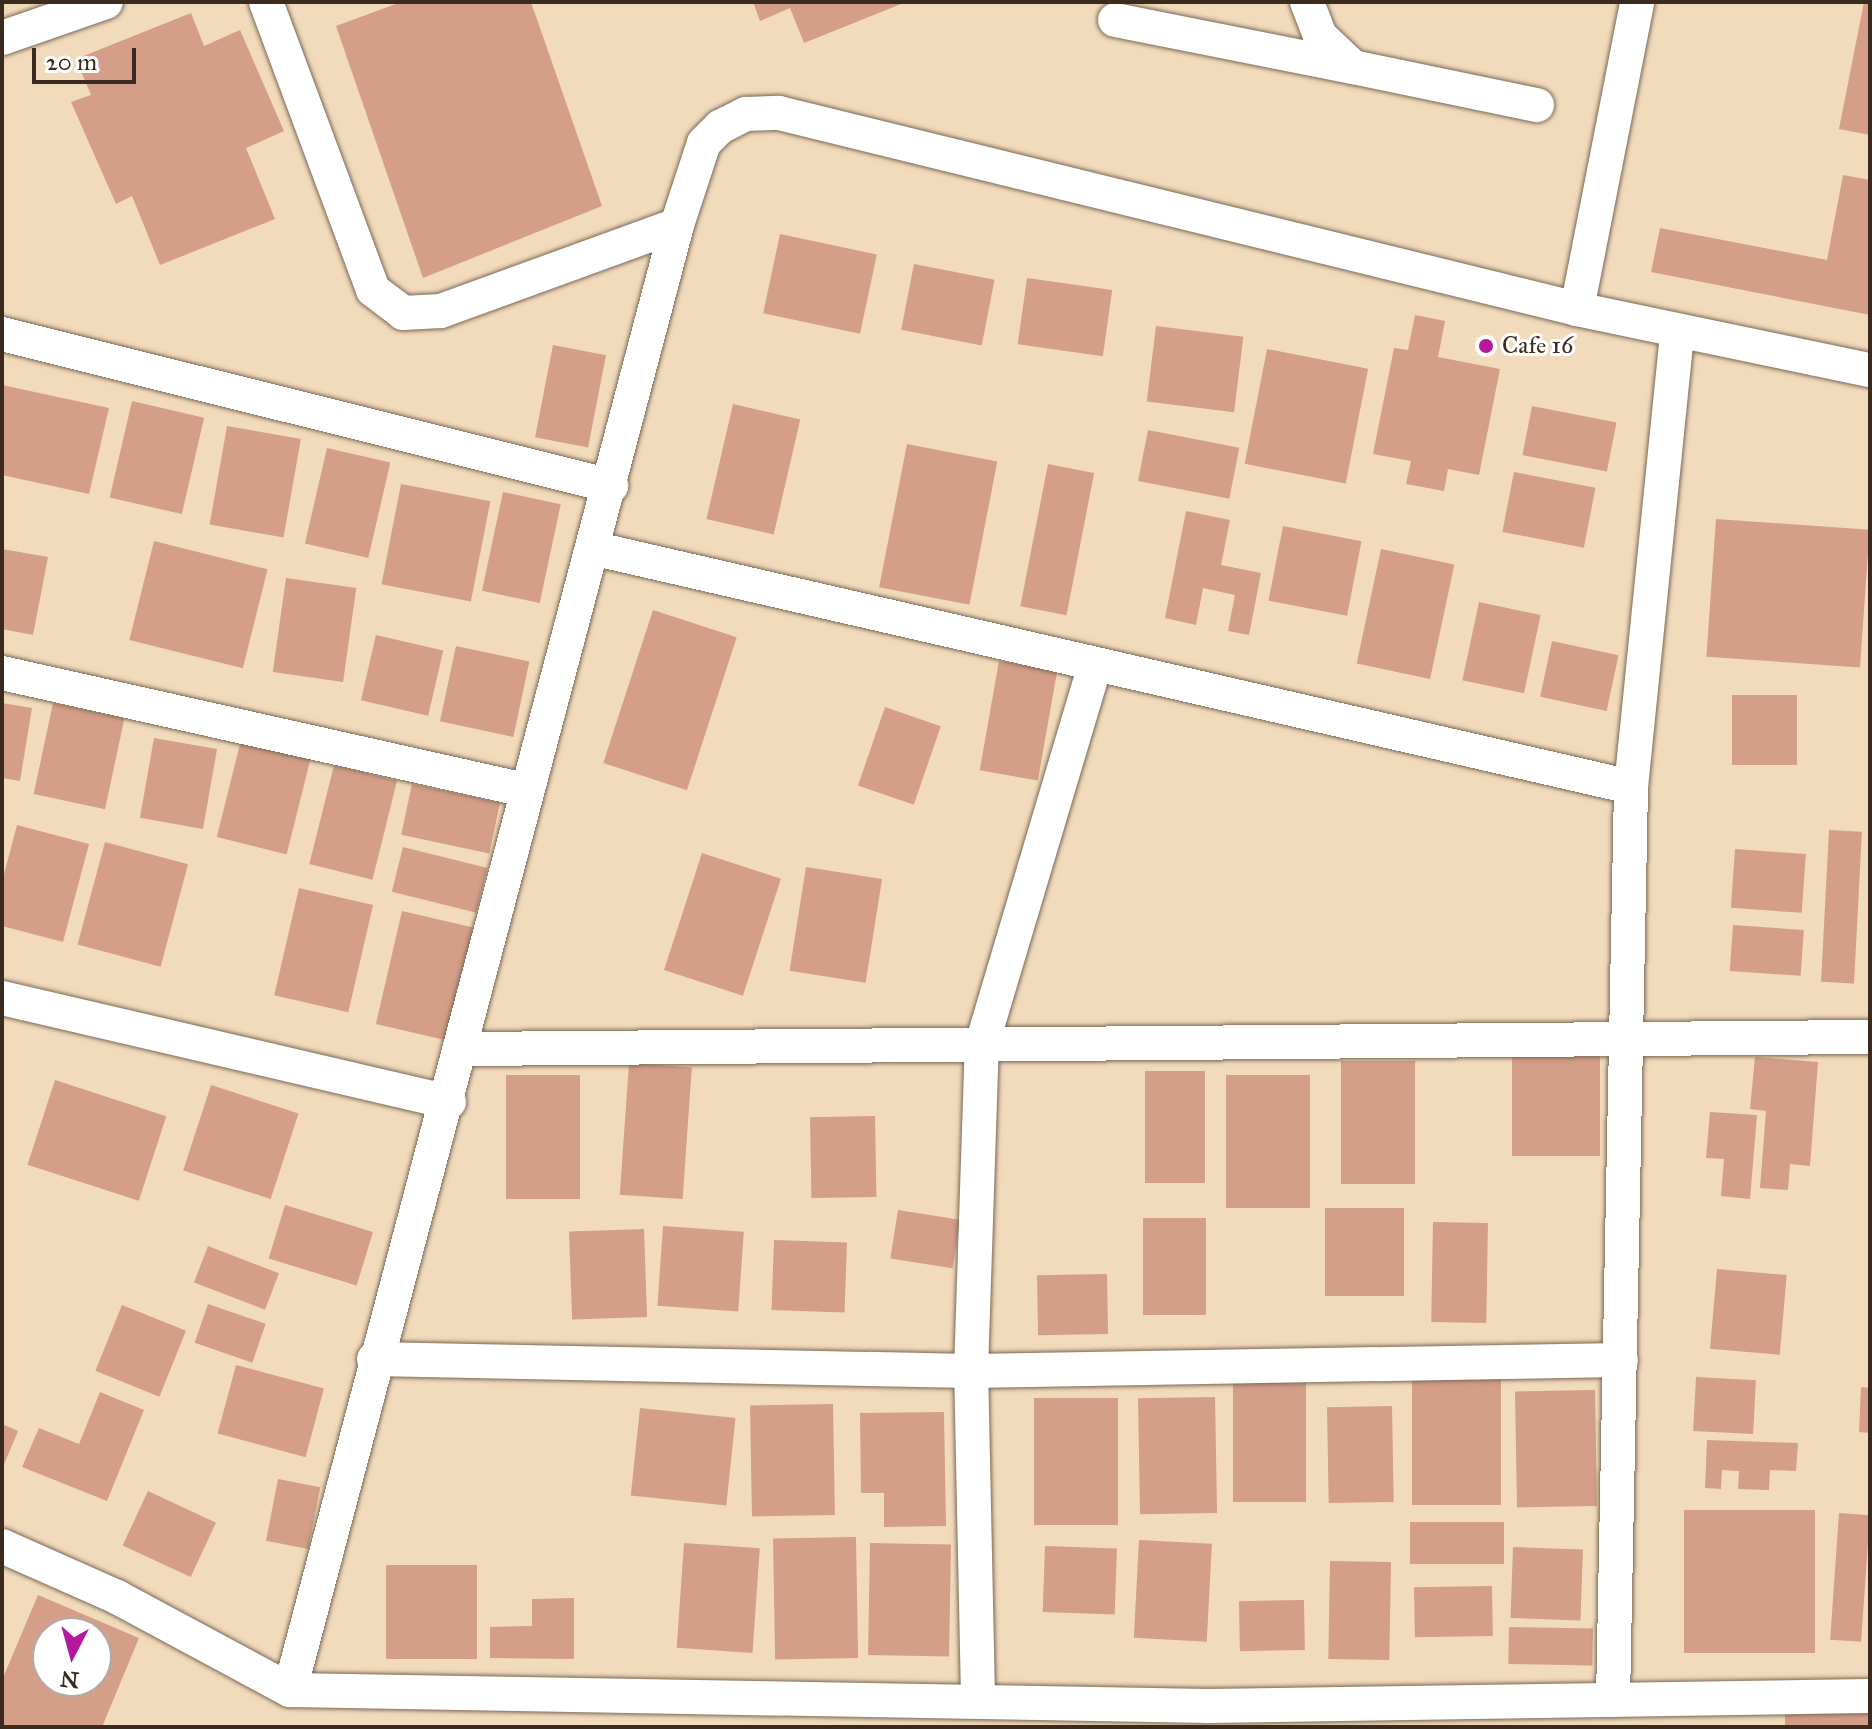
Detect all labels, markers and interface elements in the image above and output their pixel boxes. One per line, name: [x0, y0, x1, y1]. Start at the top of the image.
scale bar: [36, 32, 140, 82]
text: 20 m: [46, 47, 97, 77]
place label: Cafe 16: [1502, 332, 1573, 360]
marker: Cafe 16: [1477, 337, 1495, 355]
north arrow: [32, 1617, 112, 1697]
text: N: [59, 1665, 80, 1694]

